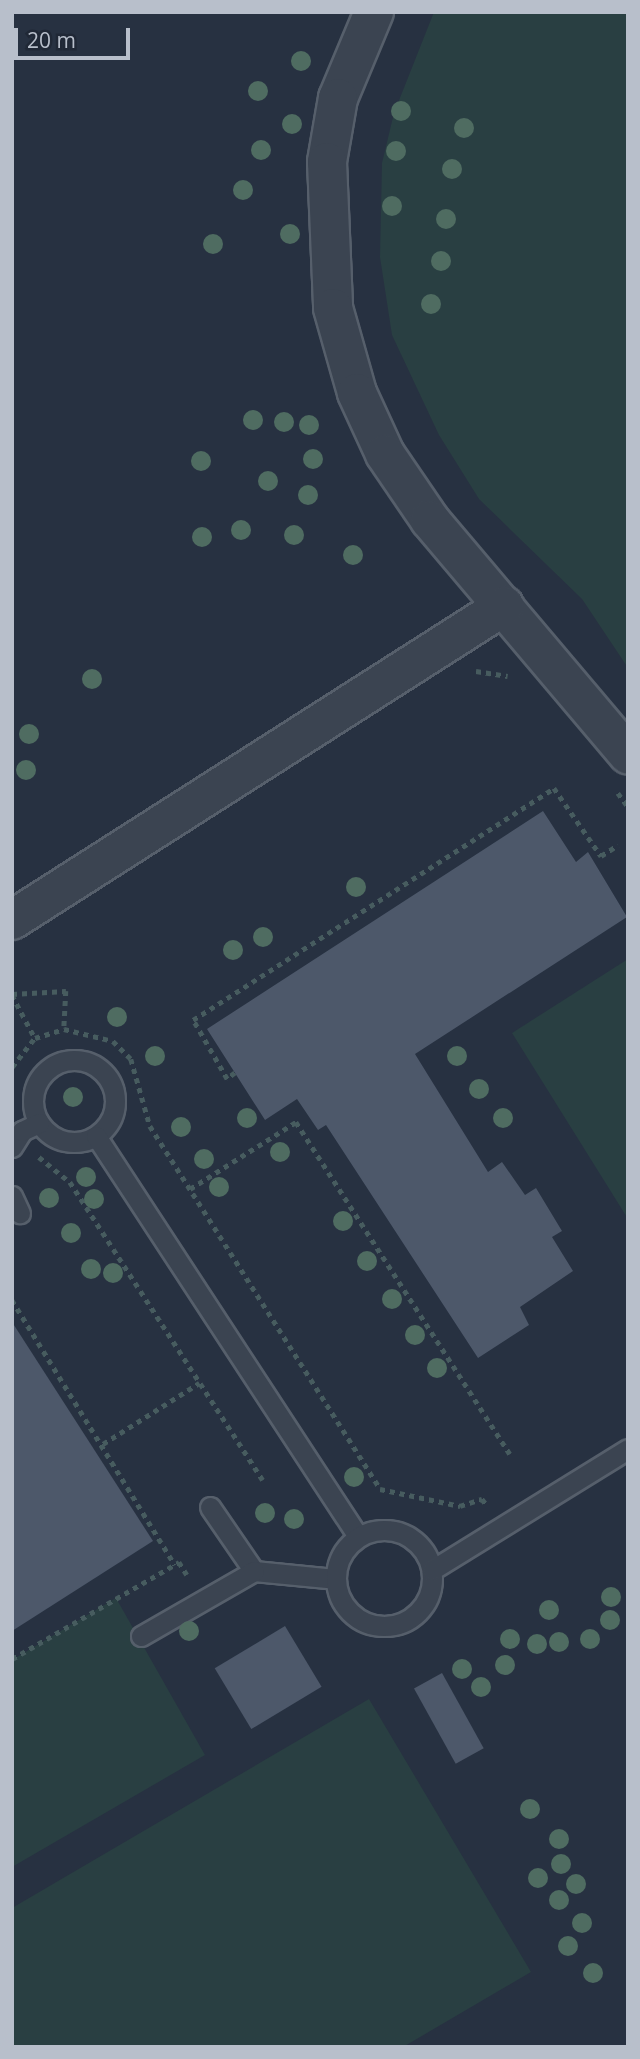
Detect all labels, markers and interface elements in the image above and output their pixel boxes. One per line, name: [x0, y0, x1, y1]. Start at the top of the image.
scale bar: [18, 14, 133, 58]
text: 20 m: [27, 26, 76, 54]

